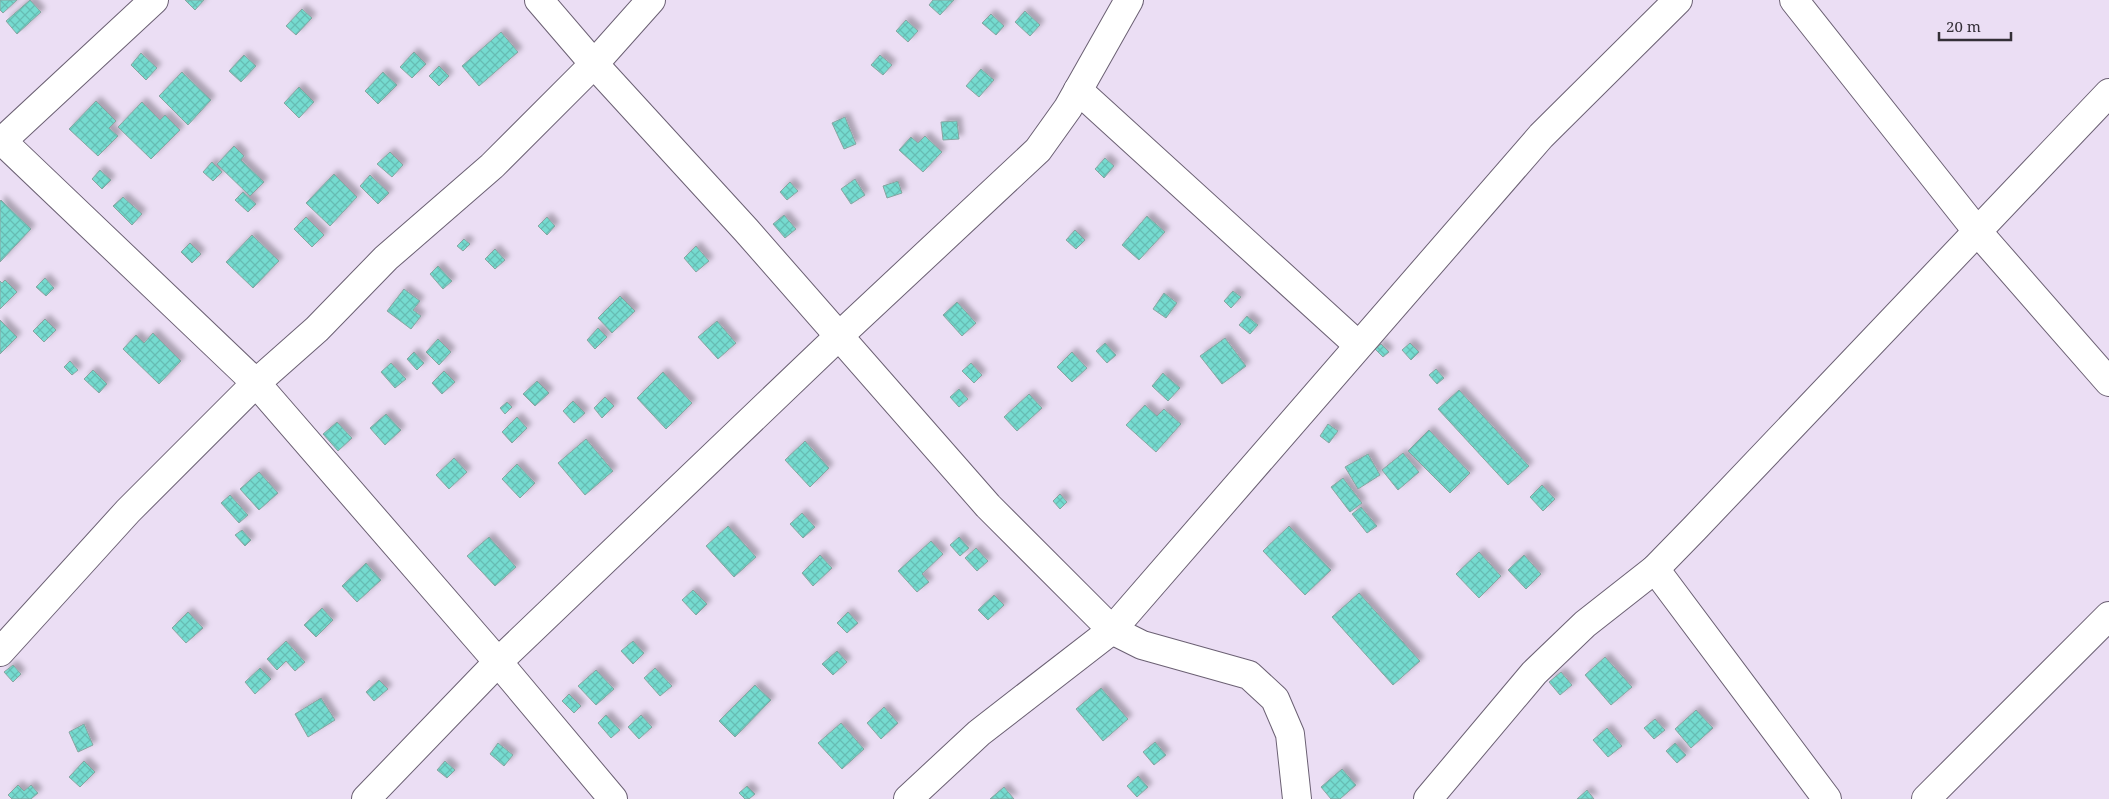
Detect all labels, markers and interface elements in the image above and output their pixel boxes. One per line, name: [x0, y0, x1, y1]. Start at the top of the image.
scale bar: [1939, 10, 2012, 42]
text: 20 m: [1946, 16, 1981, 36]

